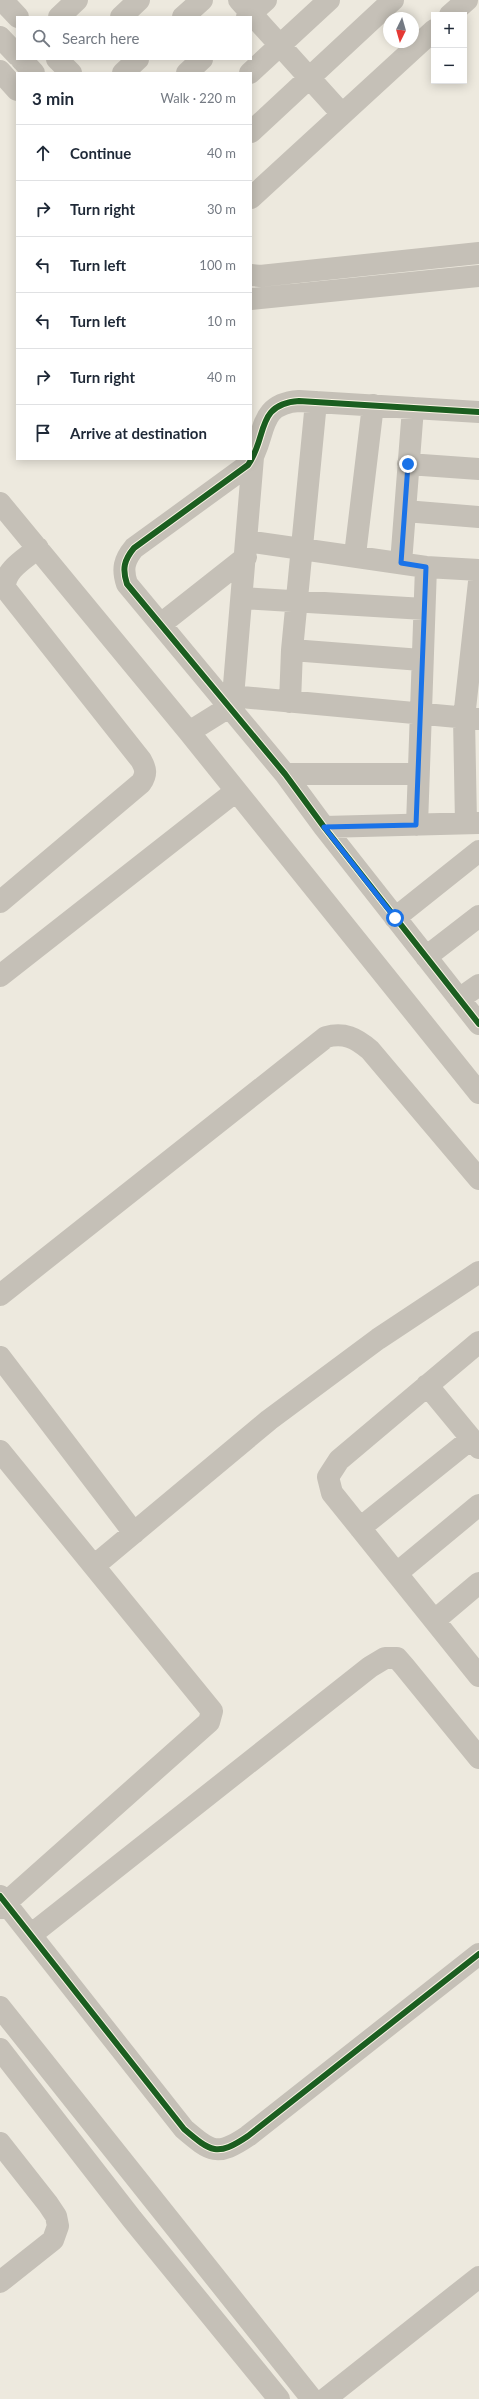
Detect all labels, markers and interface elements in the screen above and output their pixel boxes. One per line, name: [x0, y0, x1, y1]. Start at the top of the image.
north arrow: [383, 12, 419, 48]
map controls: [431, 12, 467, 84]
button: +: [431, 12, 467, 48]
search box: [16, 16, 252, 60]
icon: search: [30, 27, 52, 49]
text: Search here: [62, 29, 139, 47]
button: −: [431, 48, 467, 84]
text: 3 min: [32, 88, 74, 109]
text: Walk · 220 m: [160, 90, 236, 106]
icon: ahead: [32, 142, 54, 164]
text: Continue: [70, 144, 131, 162]
text: 40 m: [207, 145, 236, 161]
icon: right: [32, 198, 54, 220]
text: Turn right: [70, 200, 135, 218]
text: 30 m: [207, 201, 236, 217]
icon: left: [32, 254, 54, 276]
text: Turn left: [70, 256, 126, 274]
text: 100 m: [199, 257, 236, 273]
icon: left: [32, 310, 54, 332]
text: Turn left: [70, 312, 126, 330]
text: 10 m: [207, 313, 236, 329]
icon: right: [32, 366, 54, 388]
text: Turn right: [70, 368, 135, 386]
text: 40 m: [207, 369, 236, 385]
icon: arrive: [32, 422, 54, 444]
text: Arrive at destination: [70, 424, 207, 442]
route end: [399, 455, 417, 473]
route start: [386, 909, 404, 927]

